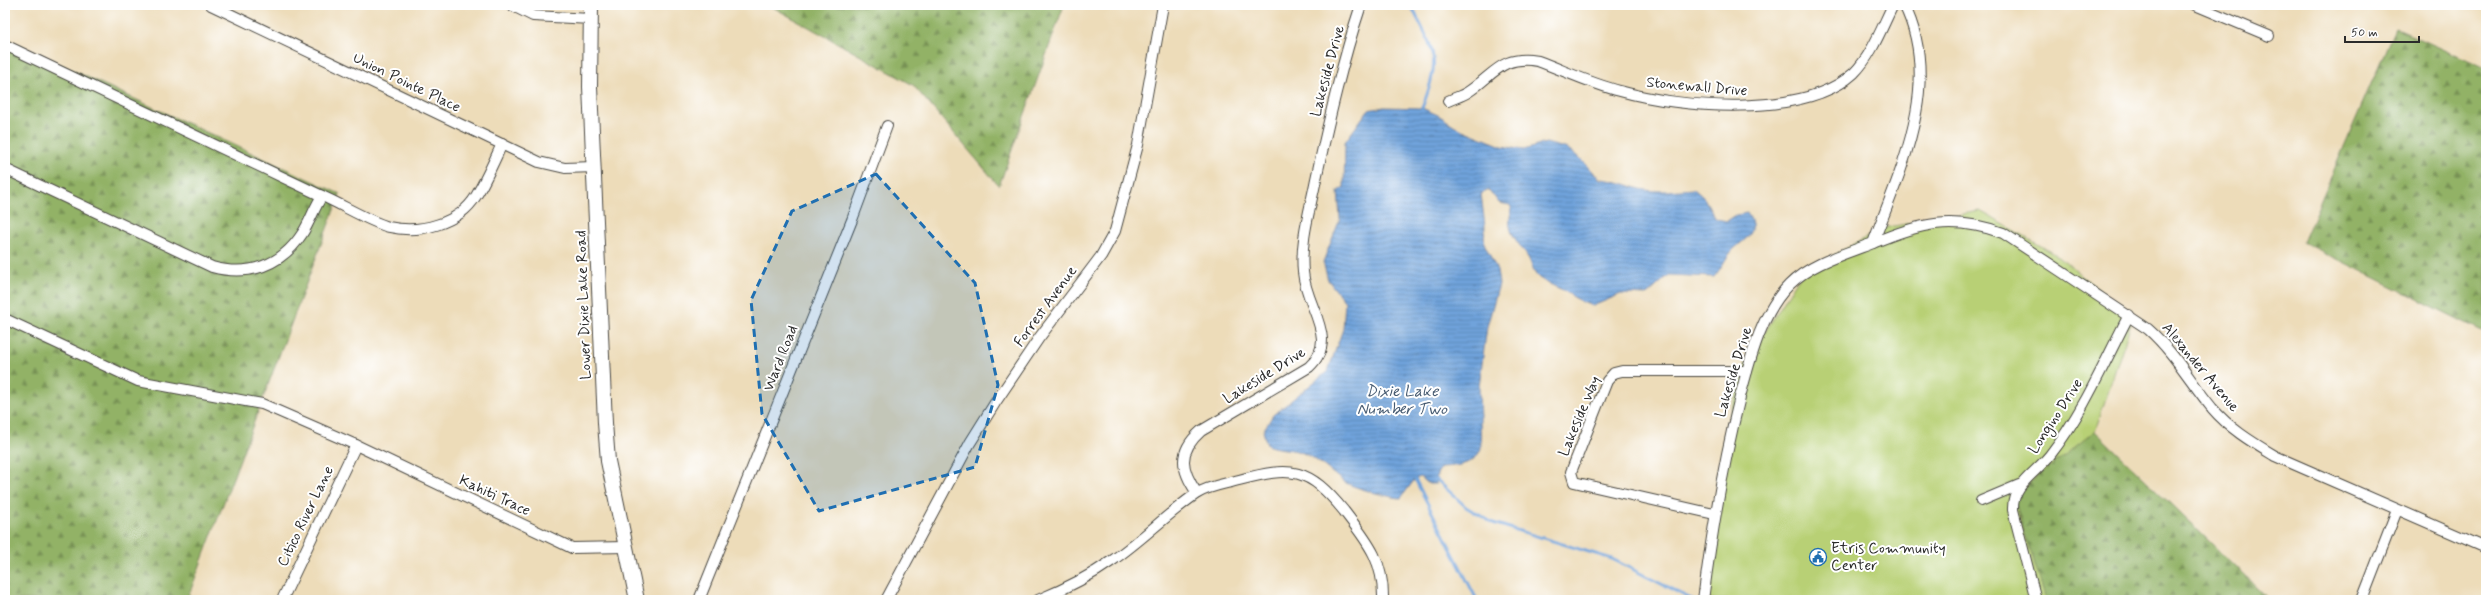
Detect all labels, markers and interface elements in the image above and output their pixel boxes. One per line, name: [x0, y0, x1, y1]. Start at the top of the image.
scale bar: [2345, 18, 2419, 44]
street label: Lakeside Drive: [1306, 23, 1350, 119]
text: 50 m: [2351, 25, 2378, 41]
street label: Union Pointe Place: [349, 48, 464, 118]
street label: Stonewall Drive: [1645, 73, 1749, 101]
street label: Lower Dixie Lake Road: [571, 230, 597, 380]
street label: Forrest Avenue: [1010, 262, 1082, 351]
street label: Alexander Avenue: [2157, 319, 2244, 417]
street label: Ward Road: [759, 323, 803, 394]
street label: Lakeside Drive: [1711, 325, 1757, 420]
street label: Lakeside Drive: [1219, 343, 1310, 409]
street label: Lakeside Way: [1554, 373, 1606, 460]
street label: Longino Drive: [2024, 375, 2089, 459]
water label: Dixie Lake Number Two: [1357, 381, 1448, 420]
street label: Citico River Lane: [273, 463, 339, 570]
street label: Kahiti Trace: [456, 471, 534, 521]
place label: Etris Community Center: [1831, 539, 1946, 576]
public building icon: Etris Community Center: [1808, 547, 1828, 567]

